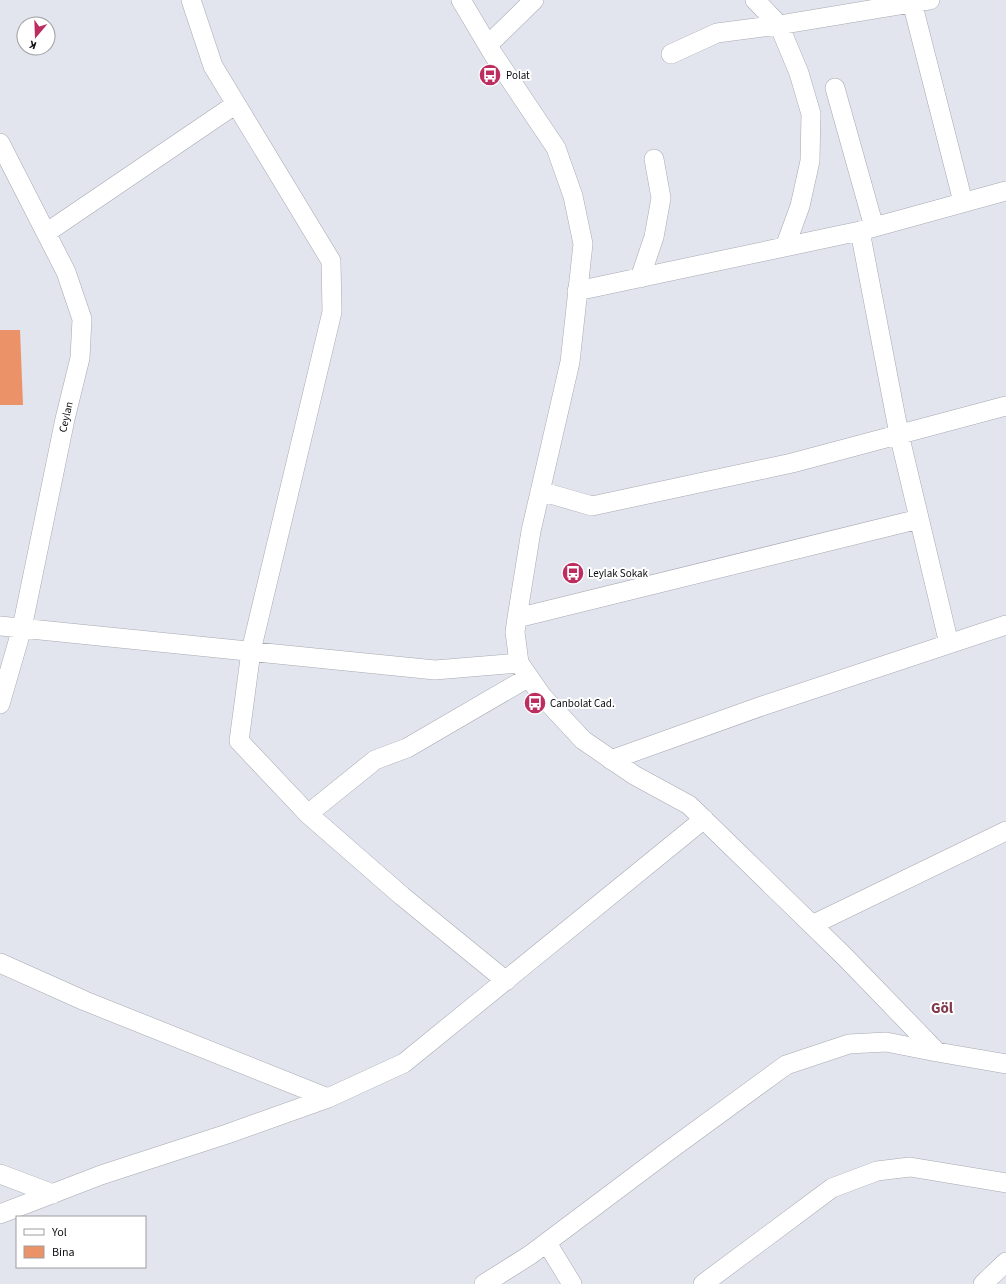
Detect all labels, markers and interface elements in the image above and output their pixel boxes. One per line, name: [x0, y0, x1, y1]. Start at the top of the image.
north arrow: [16, 16, 56, 56]
text: K: [27, 37, 39, 53]
bus stop icon: Polat: [477, 62, 503, 88]
place label: Polat: [506, 68, 530, 83]
street label: Ceylan: [55, 400, 77, 434]
bus stop icon: Leylak Sokak: [560, 560, 586, 586]
place label: Leylak Sokak: [588, 566, 649, 581]
bus stop icon: Canbolat Cad.: [522, 690, 548, 716]
place label: Canbolat Cad.: [550, 696, 615, 711]
district label: Göl: [931, 998, 954, 1019]
legend: [16, 1216, 146, 1268]
text: Yol: [51, 1224, 67, 1241]
text: Bina: [52, 1244, 75, 1261]

